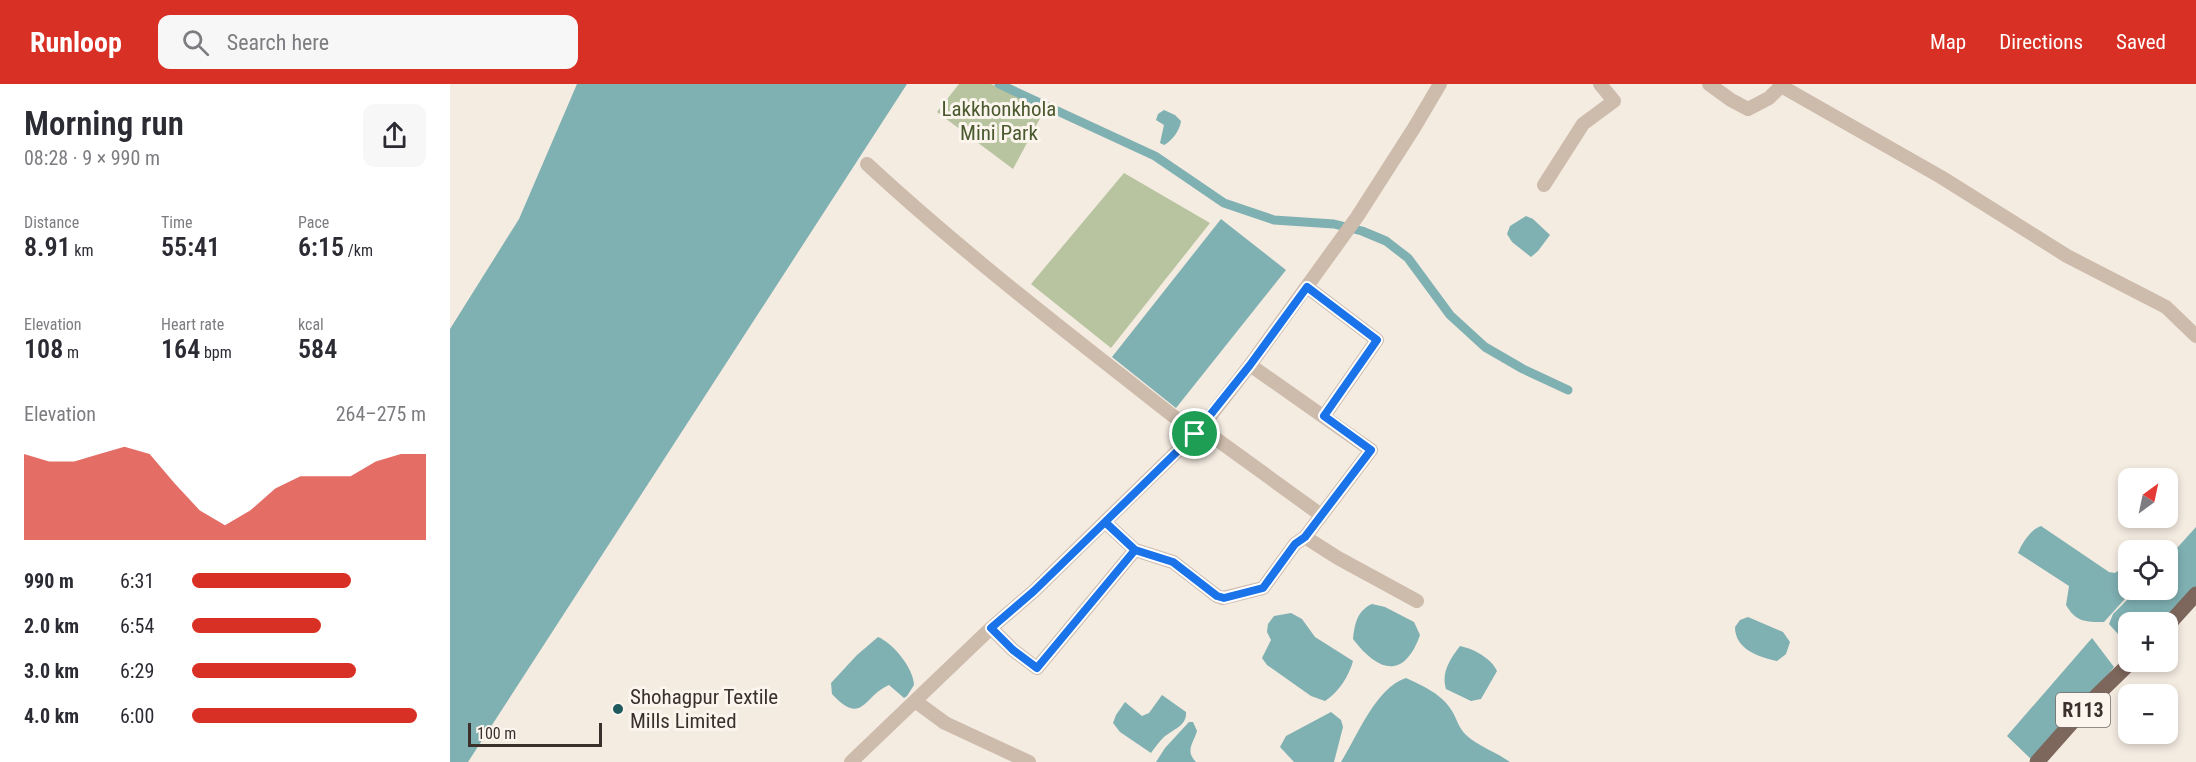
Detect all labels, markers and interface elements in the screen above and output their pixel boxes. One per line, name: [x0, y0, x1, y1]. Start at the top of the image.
search box: [158, 15, 578, 69]
text: Runloop: [30, 26, 122, 59]
icon: search: [179, 26, 212, 59]
text: Search here: [227, 30, 329, 55]
text: Map: [1930, 30, 1966, 54]
text: Directions: [1999, 30, 2083, 54]
text: Saved: [2116, 30, 2166, 54]
park label: Lakkhonkhola Mini Park: [942, 97, 1056, 145]
text: Morning run: [24, 104, 184, 143]
button: share: [363, 104, 426, 167]
text: 08:28 · 9 × 990 m: [24, 146, 160, 170]
text: Distance: [24, 213, 79, 232]
text: Time: [161, 213, 193, 232]
text: Pace: [298, 213, 329, 232]
text: 8.91: [24, 232, 71, 262]
text: 55:41: [161, 232, 220, 262]
text: 6:15: [298, 232, 344, 262]
text: km: [71, 241, 94, 260]
text: /km: [344, 241, 373, 260]
text: Elevation: [24, 315, 82, 334]
text: Heart rate: [161, 315, 224, 334]
text: kcal: [298, 315, 324, 334]
text: 108: [24, 334, 63, 364]
text: 164: [161, 334, 200, 364]
text: 584: [298, 334, 337, 364]
text: m: [63, 343, 79, 362]
text: bpm: [200, 343, 232, 362]
text: Elevation: [24, 402, 96, 426]
text: 264–275 m: [336, 402, 426, 426]
pin: [1169, 408, 1220, 459]
icon: arrive: [1178, 417, 1211, 450]
north arrow: [2118, 468, 2178, 528]
map controls: [2118, 468, 2178, 744]
button: locate: [2118, 540, 2178, 600]
text: 990 m: [24, 569, 74, 593]
text: 6:31: [120, 569, 154, 593]
button: +: [2118, 612, 2178, 672]
text: 2.0 km: [24, 614, 79, 638]
text: 6:54: [120, 614, 154, 638]
text: 3.0 km: [24, 659, 79, 683]
text: 6:29: [120, 659, 154, 683]
button: −: [2118, 684, 2178, 744]
place label: Shohagpur Textile Mills Limited: [630, 685, 778, 733]
road number: R113: [2056, 693, 2110, 727]
marker: Shohagpur Textile Mills Limited: [611, 702, 625, 716]
text: 4.0 km: [24, 704, 79, 728]
text: 6:00: [120, 704, 154, 728]
scale bar: [468, 720, 602, 748]
text: 100 m: [477, 724, 516, 743]

